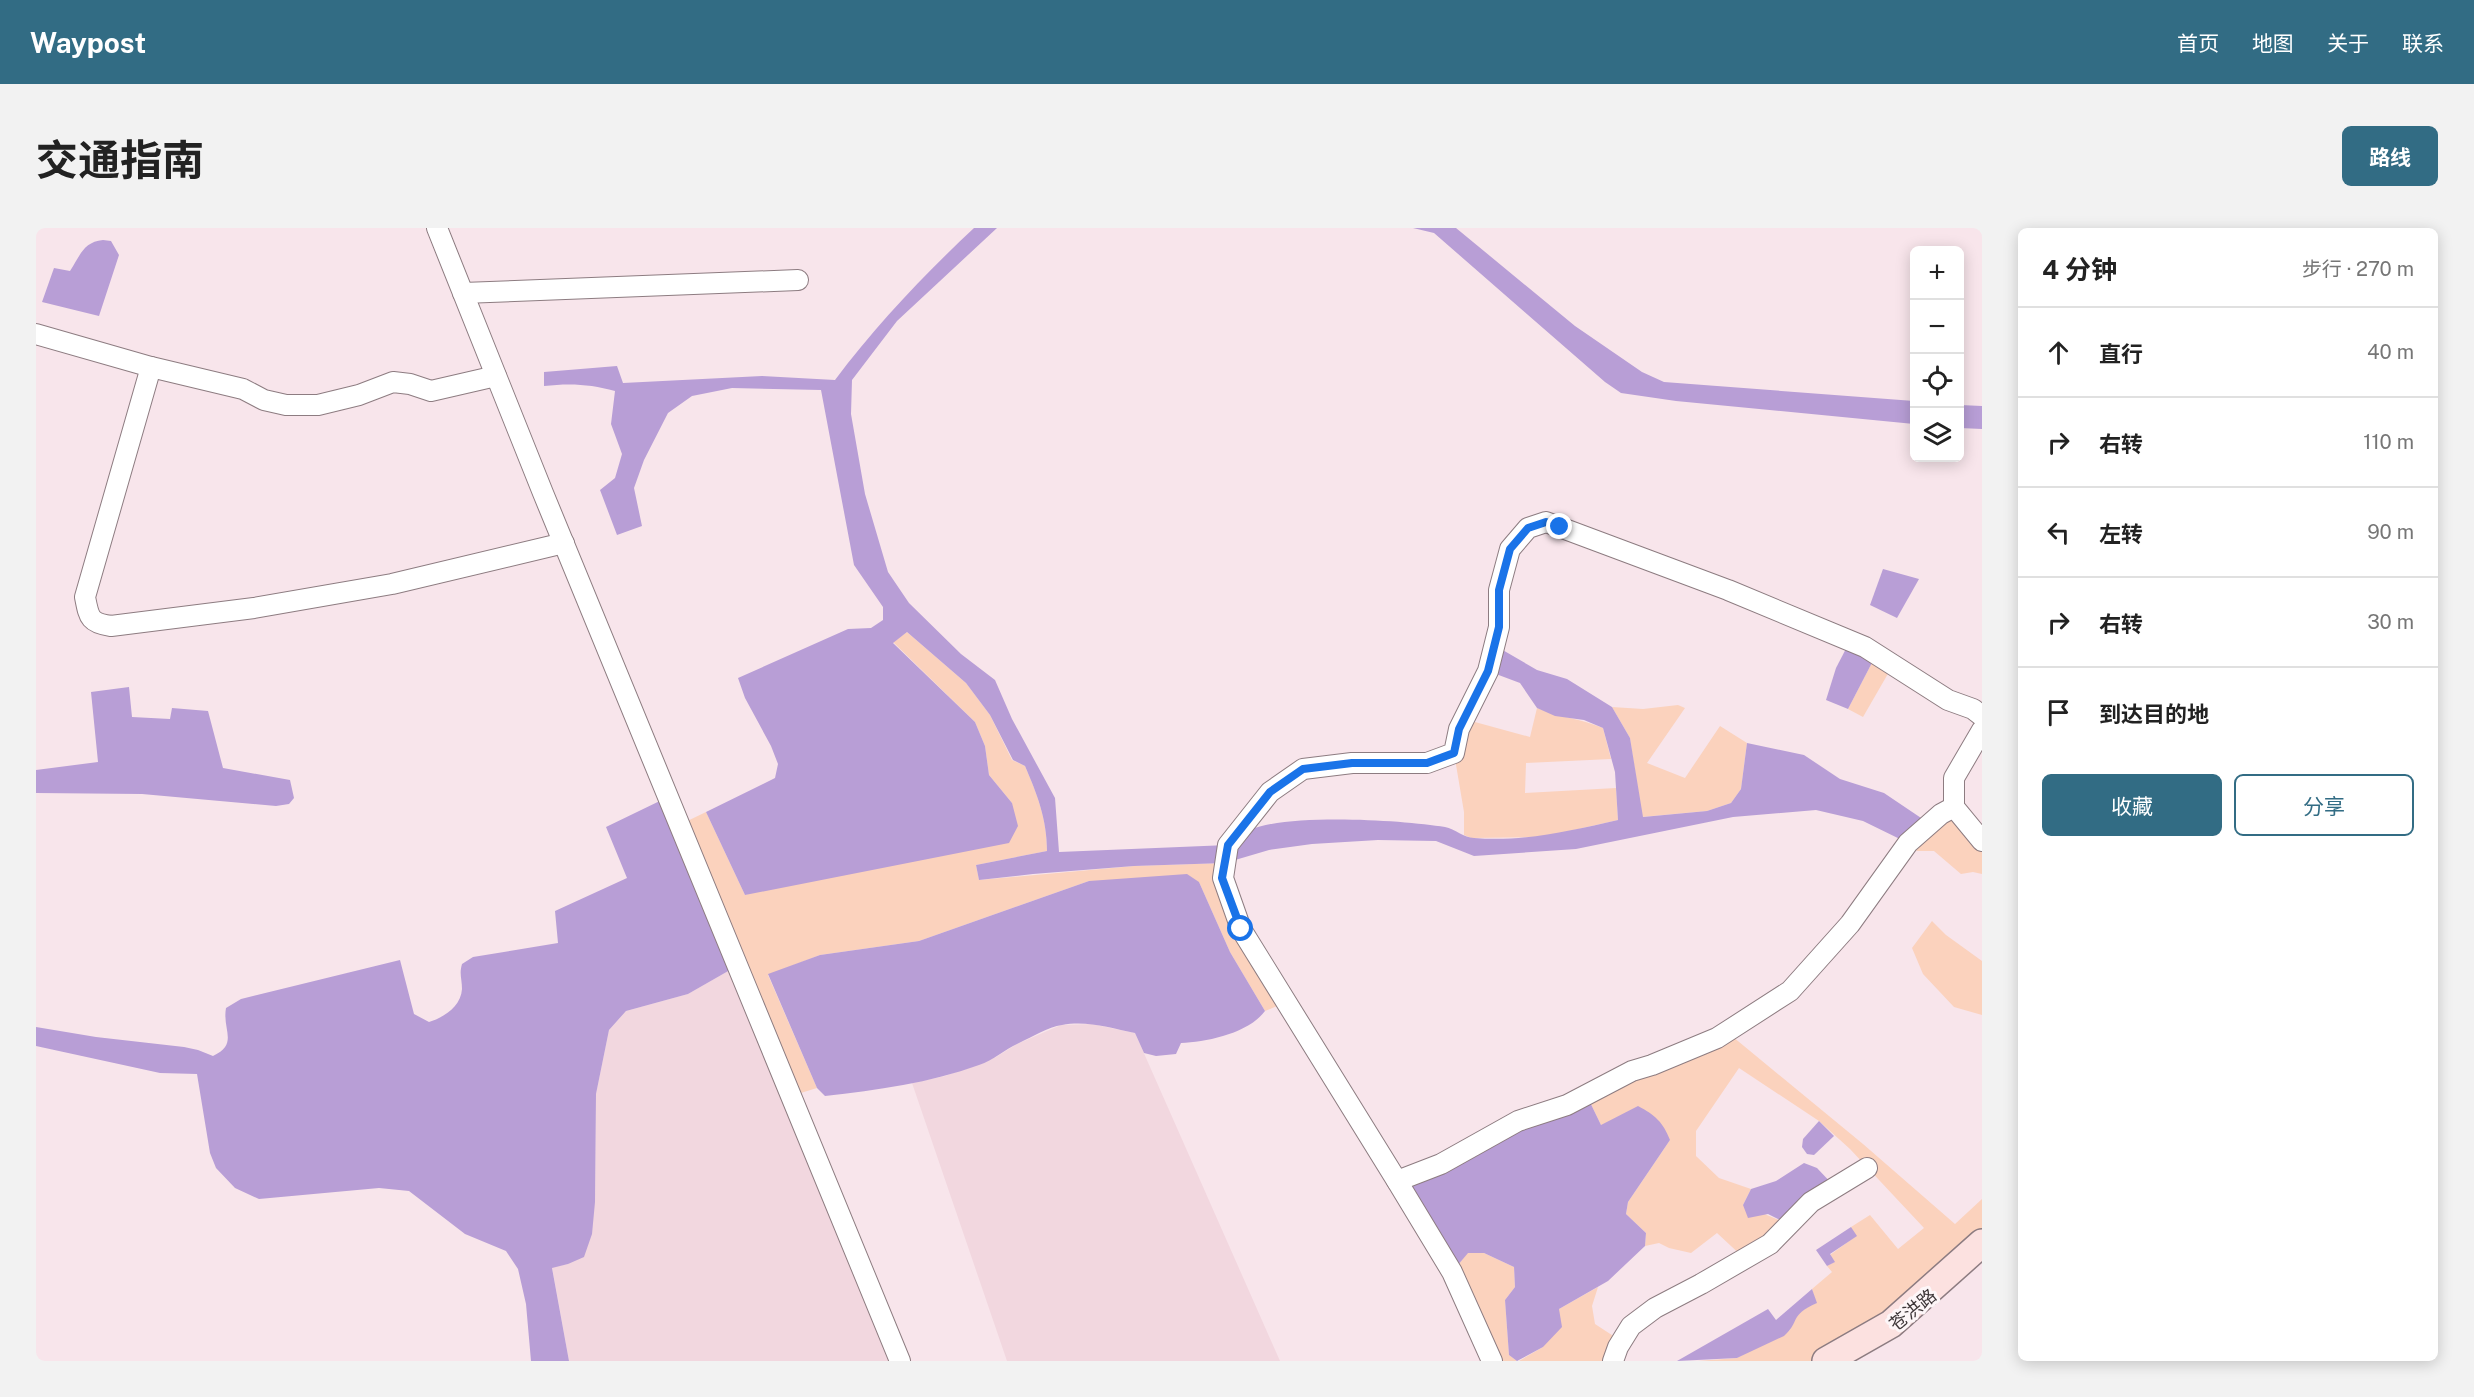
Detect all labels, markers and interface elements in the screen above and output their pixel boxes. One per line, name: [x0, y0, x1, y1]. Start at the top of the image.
text: Waypost: [30, 26, 146, 59]
text: 首页: [2177, 31, 2219, 56]
text: 地图: [2252, 31, 2294, 56]
text: 关于: [2327, 31, 2369, 56]
text: 联系: [2402, 31, 2444, 56]
button: 路线: [2342, 126, 2438, 186]
text: 交通指南: [36, 135, 204, 184]
map controls: [1910, 246, 1964, 462]
button: +: [1910, 246, 1964, 300]
text: 4 分钟: [2042, 254, 2117, 285]
text: 步行 · 270 m: [2302, 257, 2414, 281]
button: −: [1910, 300, 1964, 354]
icon: ahead: [2042, 336, 2075, 369]
text: 40 m: [2367, 340, 2414, 364]
text: 直行: [2099, 341, 2143, 367]
button: locate: [1910, 354, 1964, 408]
button: layers: [1910, 408, 1964, 462]
icon: right: [2042, 426, 2075, 459]
text: 110 m: [2363, 430, 2414, 454]
text: 右转: [2099, 431, 2143, 457]
route end: [1546, 513, 1572, 539]
icon: left: [2042, 516, 2075, 549]
text: 90 m: [2367, 520, 2414, 544]
text: 左转: [2099, 521, 2143, 547]
icon: right: [2042, 606, 2075, 639]
text: 30 m: [2367, 610, 2414, 634]
text: 右转: [2099, 611, 2143, 637]
icon: arrive: [2042, 696, 2075, 729]
text: 到达目的地: [2099, 701, 2209, 727]
button: 收藏: [2042, 774, 2222, 836]
button: 分享: [2234, 774, 2414, 836]
route start: [1227, 915, 1253, 941]
street label: 苍洪路: [1885, 1284, 1940, 1335]

